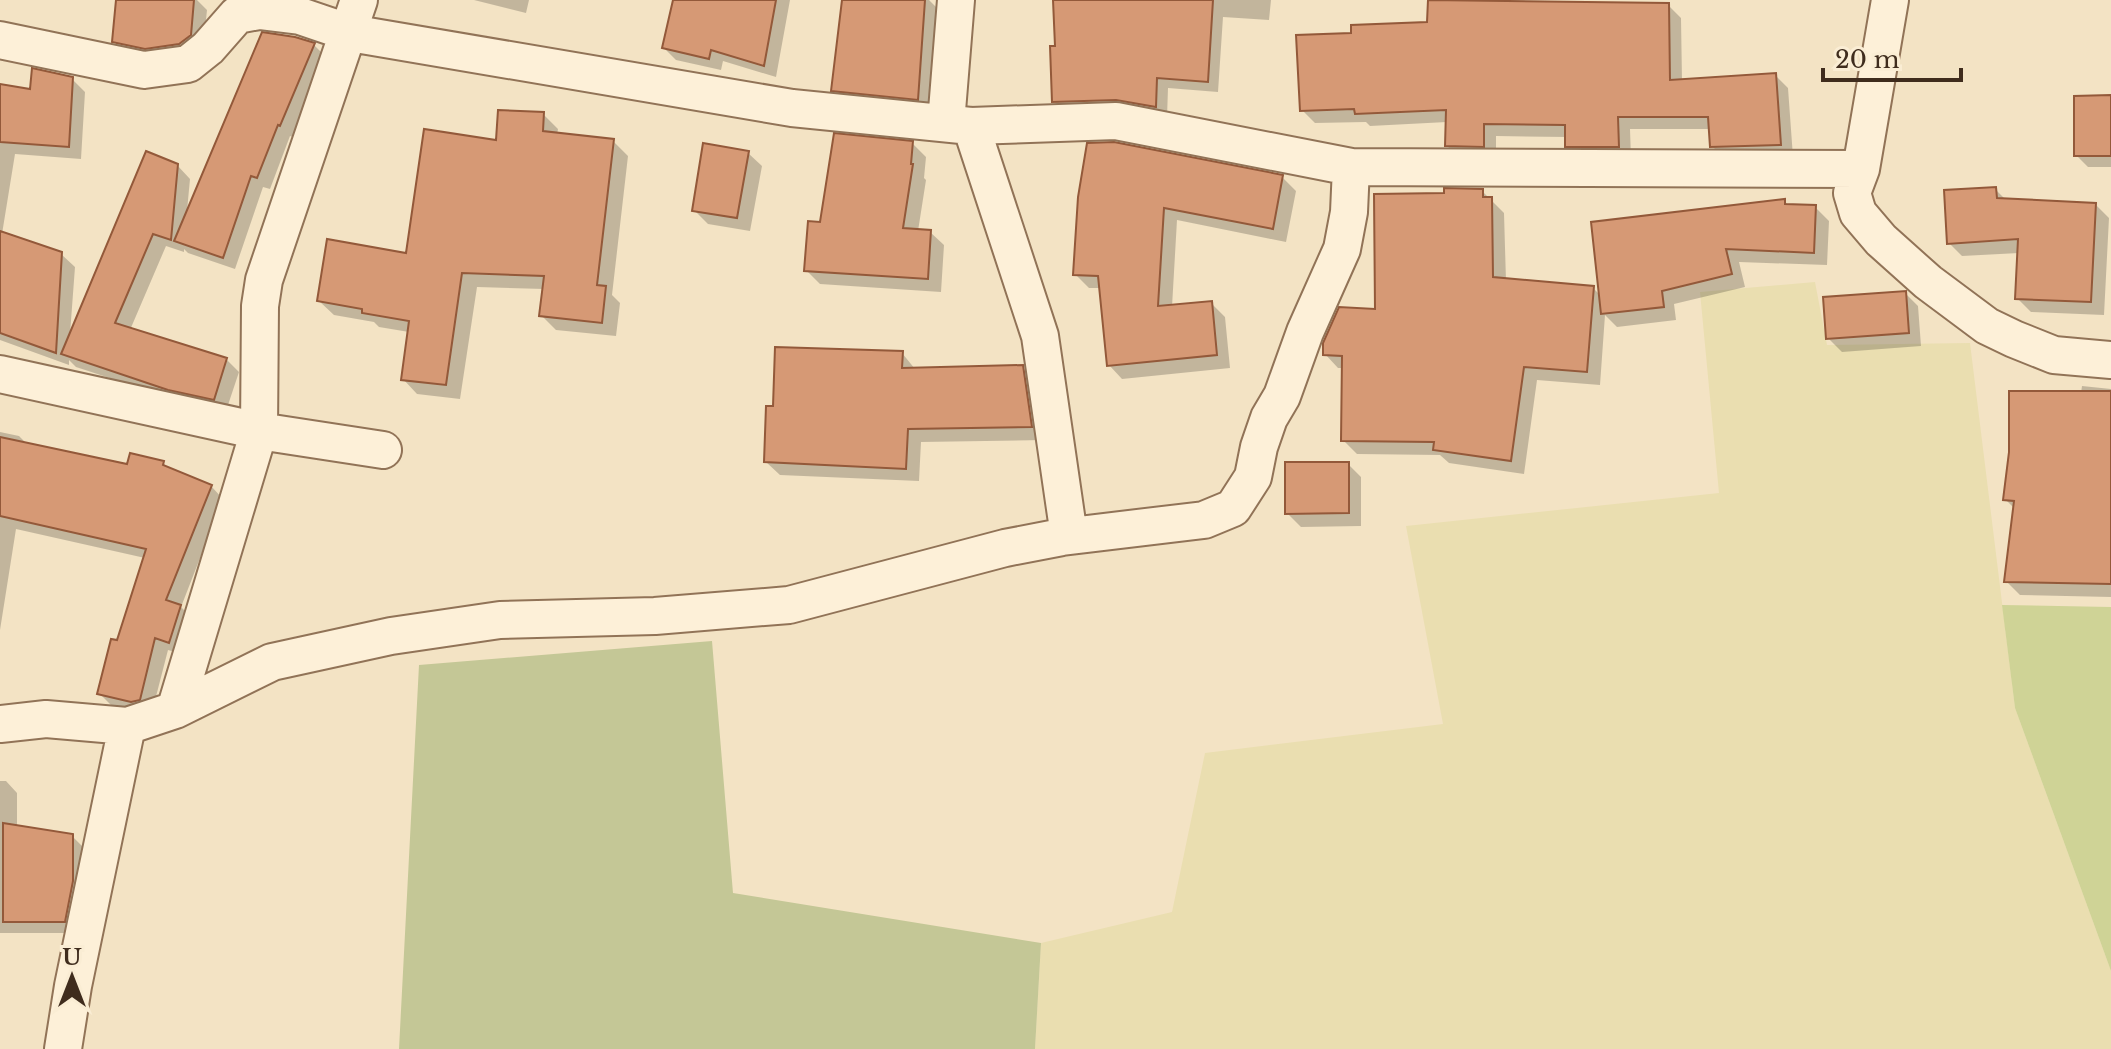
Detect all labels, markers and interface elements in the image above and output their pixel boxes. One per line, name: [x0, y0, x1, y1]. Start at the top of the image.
scale bar: [1823, 32, 1961, 82]
text: 20 m: [1835, 45, 1900, 74]
north arrow: [32, 937, 112, 1017]
text: U: [62, 944, 82, 971]

